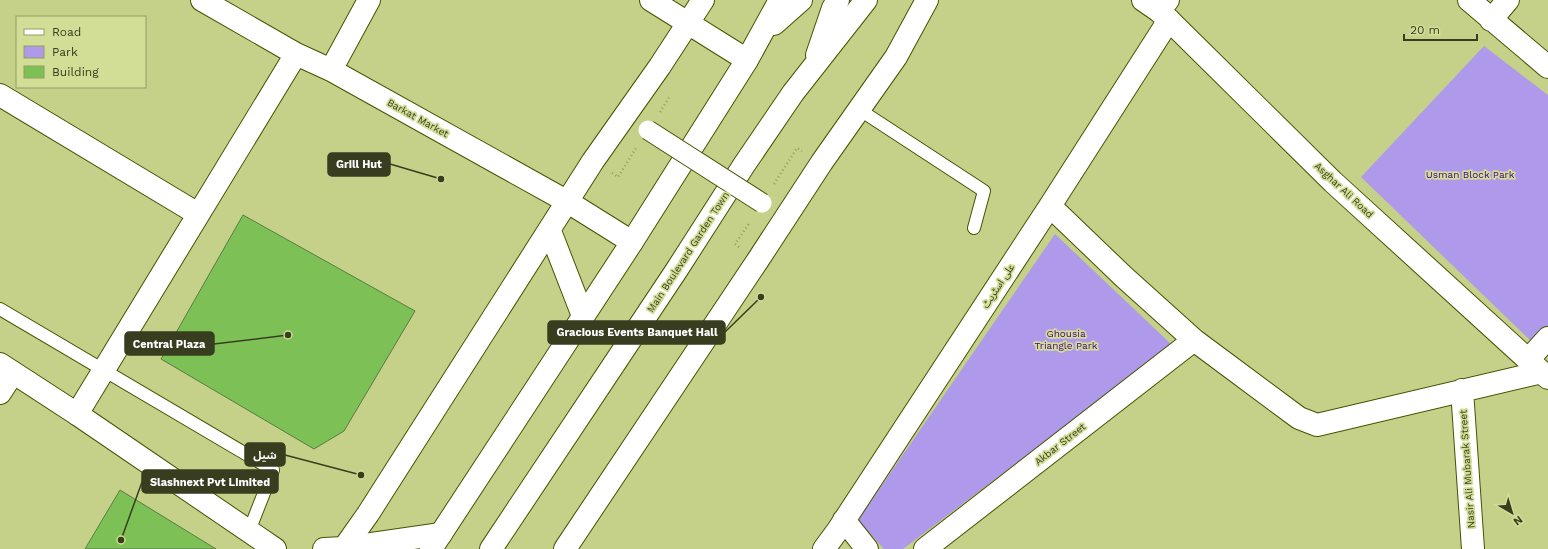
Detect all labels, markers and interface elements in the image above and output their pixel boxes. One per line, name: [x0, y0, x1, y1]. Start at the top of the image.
legend: [16, 16, 146, 88]
scale bar: [1404, 16, 1477, 42]
text: 20 m: [1410, 23, 1440, 37]
text: Road: [52, 25, 81, 39]
text: Park: [52, 45, 78, 59]
text: Building: [52, 65, 99, 79]
street label: Barkat Market: [385, 97, 451, 140]
callout: Grill Hut: [328, 153, 390, 176]
text: Grill Hut: [336, 158, 382, 171]
street label: Asghar Ali Road: [1312, 160, 1376, 220]
park label: Usman Block Park: [1426, 169, 1515, 180]
street label: Main Boulevard Garden Town: [645, 190, 731, 314]
street label: علی اسٹریٹ: [980, 262, 1017, 311]
callout: Gracious Events Banquet Hall: [548, 321, 725, 344]
text: Gracious Events Banquet Hall: [556, 326, 718, 339]
park label: Ghousia Triangle Park: [1034, 328, 1098, 351]
callout: Central Plaza: [125, 332, 214, 355]
text: Central Plaza: [133, 338, 206, 351]
street label: Nasir Ali Mubarak Street: [1457, 409, 1477, 529]
street label: Akbar Street: [1032, 420, 1088, 467]
callout: شیل: [245, 443, 285, 466]
text: شیل: [253, 449, 277, 462]
callout: Slashnext Pvt Limited: [142, 470, 278, 493]
text: Slashnext Pvt Limited: [150, 476, 270, 489]
north arrow: [1492, 493, 1532, 533]
text: N: [1511, 513, 1525, 528]

